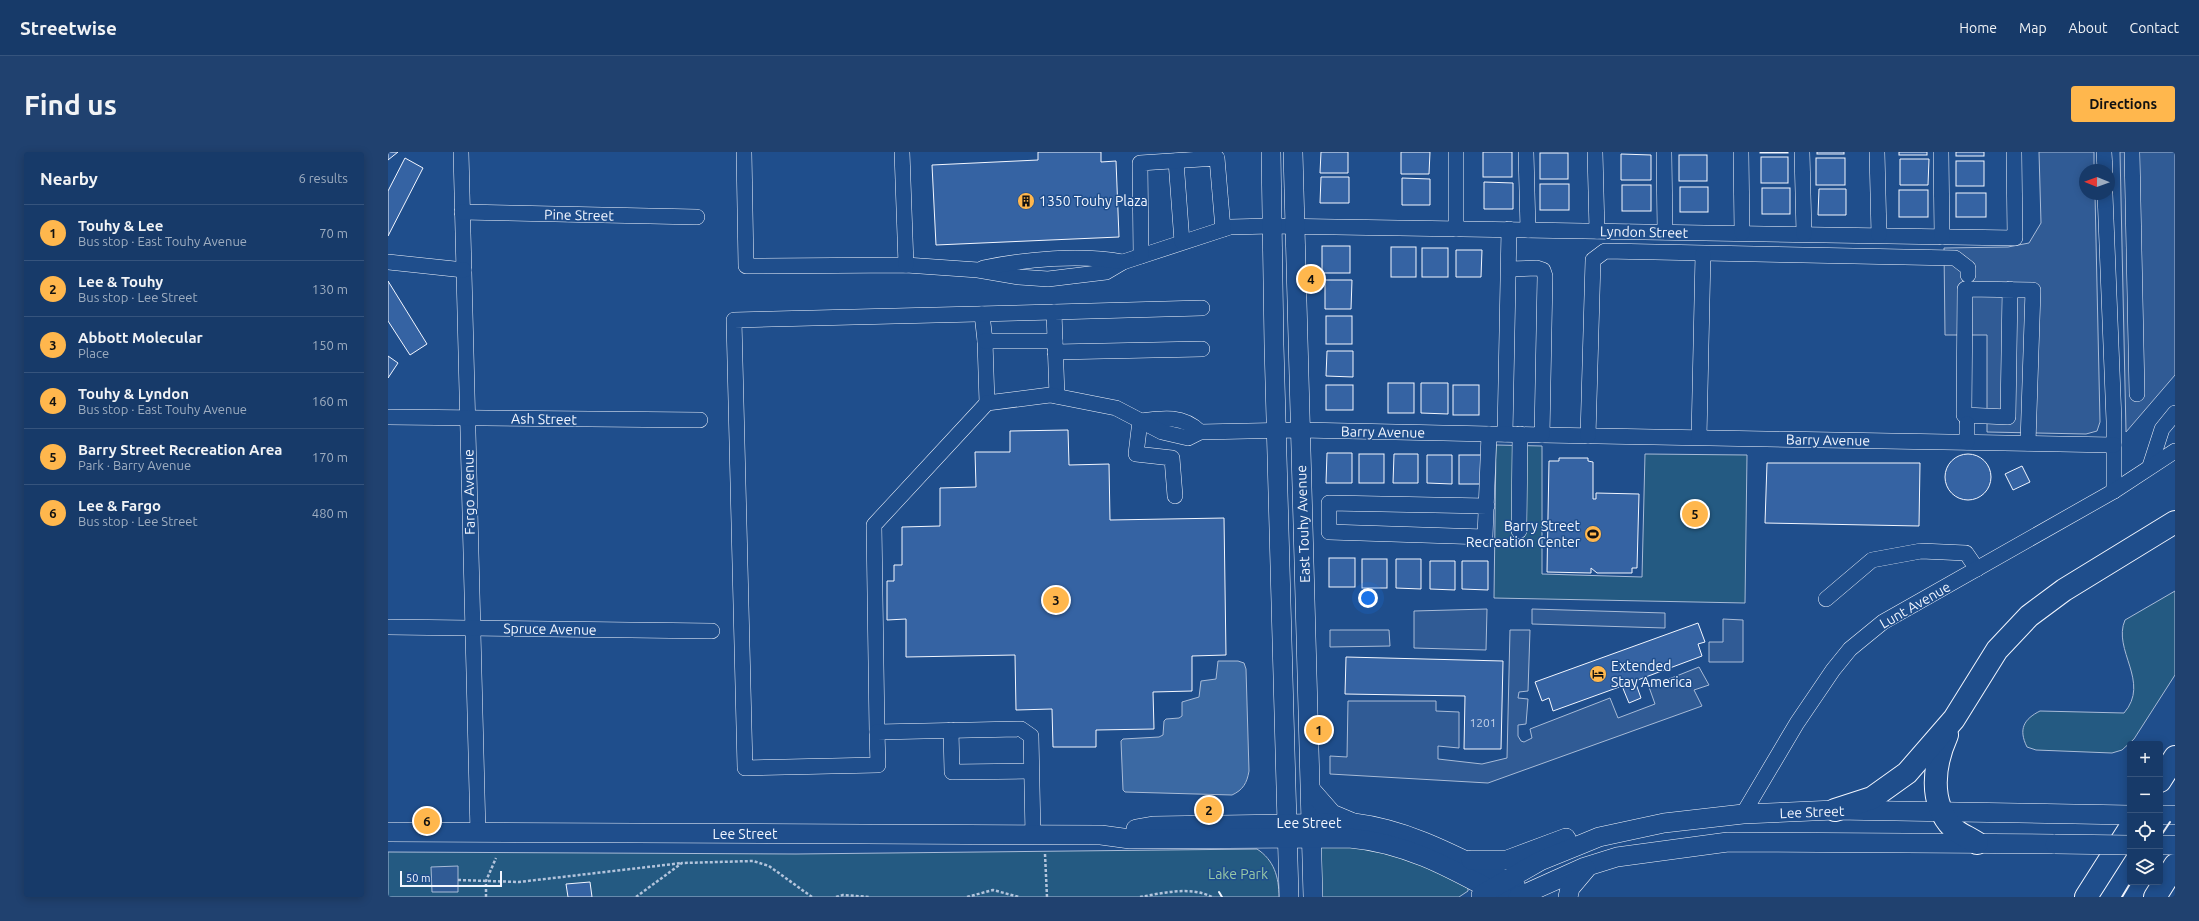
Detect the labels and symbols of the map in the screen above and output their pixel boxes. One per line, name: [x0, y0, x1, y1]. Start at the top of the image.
north arrow: [2079, 164, 2115, 200]
building icon: 1350 Touhy Plaza: [1016, 191, 1036, 211]
place label: 1350 Touhy Plaza: [1039, 193, 1148, 209]
street label: Pine Street: [544, 206, 615, 224]
street label: Lyndon Street: [1600, 223, 1689, 241]
pin: 4: [1298, 264, 1324, 294]
street label: Ash Street: [511, 410, 577, 428]
street label: Barry Avenue: [1341, 423, 1425, 441]
street label: Barry Avenue: [1786, 431, 1870, 449]
street label: Fargo Avenue: [460, 449, 478, 535]
street label: East Touhy Avenue: [1293, 465, 1313, 583]
pin: 5: [1682, 499, 1708, 529]
place label: Barry Street Recreation Center: [1466, 518, 1581, 550]
sports icon: Barry Street Recreation Center: [1583, 524, 1603, 544]
street label: Lunt Avenue: [1877, 578, 1953, 632]
pin: 3: [1043, 585, 1069, 615]
your location: [1358, 588, 1378, 608]
street label: Spruce Avenue: [503, 620, 597, 638]
place label: Extended Stay America: [1611, 658, 1692, 690]
hotel icon: Extended Stay America: [1588, 664, 1608, 684]
pin: 1: [1306, 715, 1332, 745]
house number: 1201: [1469, 716, 1497, 729]
pin: 2: [1196, 795, 1222, 825]
street label: Lee Street: [1779, 803, 1845, 821]
pin: 6: [414, 806, 440, 836]
street label: Lee Street: [1277, 815, 1342, 831]
street label: Lee Street: [713, 826, 778, 842]
park label: Lake Park: [1208, 866, 1268, 882]
scale bar: [400, 869, 502, 888]

